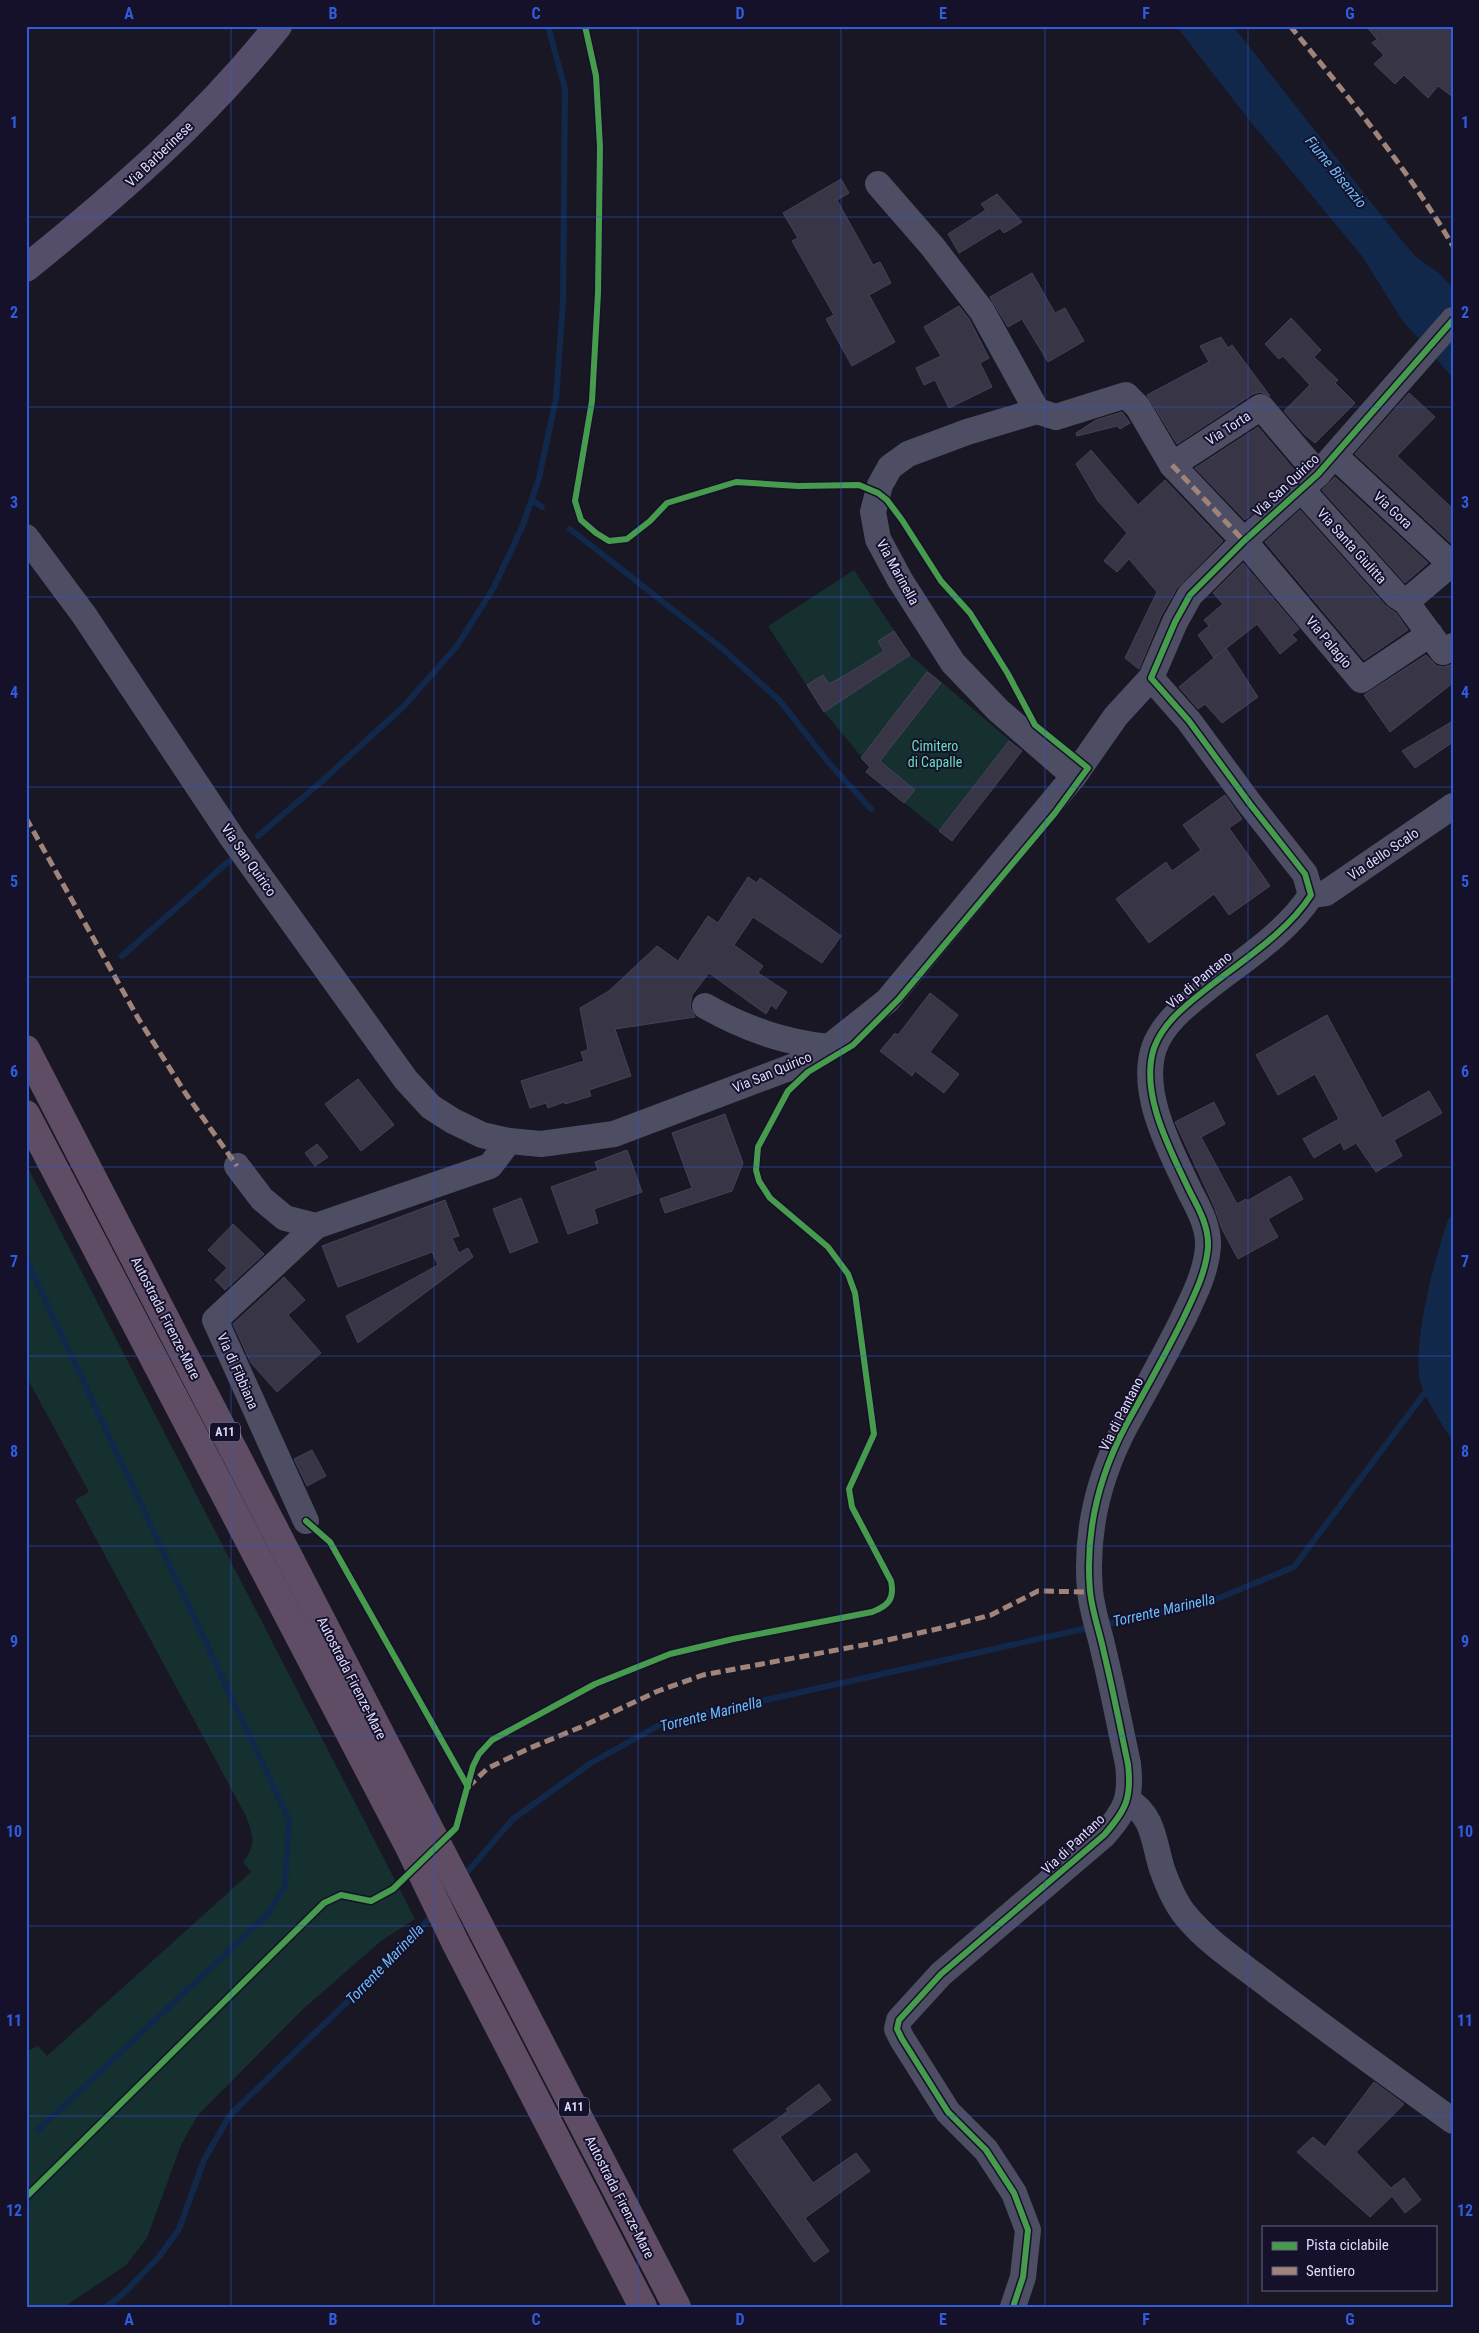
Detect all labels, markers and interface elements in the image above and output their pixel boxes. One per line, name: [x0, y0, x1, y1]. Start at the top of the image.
text: A: [124, 4, 134, 23]
text: B: [329, 4, 338, 23]
text: C: [531, 4, 541, 23]
text: D: [735, 4, 745, 23]
text: E: [939, 4, 947, 23]
text: F: [1142, 4, 1150, 23]
text: G: [1345, 4, 1355, 23]
text: 1: [10, 113, 18, 132]
text: 1: [1461, 113, 1469, 132]
street label: Via Barberinese: [122, 118, 196, 190]
water label: Fiume Bisenzio: [1302, 132, 1370, 212]
text: 2: [10, 303, 18, 322]
text: 2: [1461, 303, 1469, 322]
street label: Via Torta: [1203, 408, 1253, 448]
street label: Via San Quirico: [1250, 450, 1322, 520]
street label: Via Gora: [1370, 488, 1416, 532]
text: 3: [10, 493, 18, 512]
text: 3: [1461, 493, 1469, 512]
street label: Via Santa Giulitta: [1314, 505, 1390, 587]
street label: Via Marinella: [873, 537, 923, 607]
street label: Via Palagio: [1303, 613, 1355, 671]
text: 4: [10, 683, 18, 702]
text: 4: [1461, 683, 1469, 702]
park label: Cimitero di Capalle: [908, 738, 963, 770]
street label: Via San Quirico: [218, 821, 280, 899]
street label: Via dello Scalo: [1345, 824, 1421, 884]
text: 5: [10, 872, 18, 891]
text: 5: [1461, 872, 1469, 891]
street label: Via di Pantano: [1163, 948, 1235, 1012]
street label: Via San Quirico: [730, 1048, 814, 1096]
text: 6: [10, 1062, 18, 1081]
text: 6: [1461, 1062, 1469, 1081]
text: 7: [10, 1252, 18, 1271]
text: 7: [1461, 1252, 1469, 1271]
street label: Autostrada Firenze-Mare: [128, 1254, 204, 1382]
street label: Via di Fibbiana: [214, 1331, 262, 1411]
street label: Via di Pantano: [1096, 1375, 1146, 1453]
road number: A11: [210, 1422, 240, 1441]
text: 8: [10, 1442, 18, 1461]
text: 8: [1461, 1442, 1469, 1461]
water label: Torrente Marinella: [1111, 1589, 1217, 1631]
street label: Autostrada Firenze-Mare: [314, 1614, 390, 1742]
text: 9: [10, 1632, 18, 1651]
text: 9: [1461, 1632, 1469, 1651]
water label: Torrente Marinella: [658, 1693, 764, 1735]
street label: Via di Pantano: [1038, 1811, 1108, 1877]
text: 10: [6, 1822, 22, 1841]
text: 10: [1457, 1822, 1473, 1841]
water label: Torrente Marinella: [342, 1920, 428, 2008]
text: 11: [6, 2011, 22, 2030]
text: 11: [1457, 2011, 1473, 2030]
road number: A11: [559, 2098, 589, 2116]
street label: Autostrada Firenze-Mare: [582, 2133, 658, 2261]
text: 12: [6, 2201, 22, 2220]
text: 12: [1457, 2201, 1473, 2220]
legend: [1262, 2226, 1436, 2290]
text: Pista ciclabile: [1306, 2236, 1389, 2254]
text: Sentiero: [1306, 2262, 1355, 2280]
text: A: [124, 2310, 134, 2329]
text: B: [329, 2310, 338, 2329]
text: C: [531, 2310, 541, 2329]
text: D: [735, 2310, 745, 2329]
text: E: [939, 2310, 947, 2329]
text: F: [1142, 2310, 1150, 2329]
text: G: [1345, 2310, 1355, 2329]

